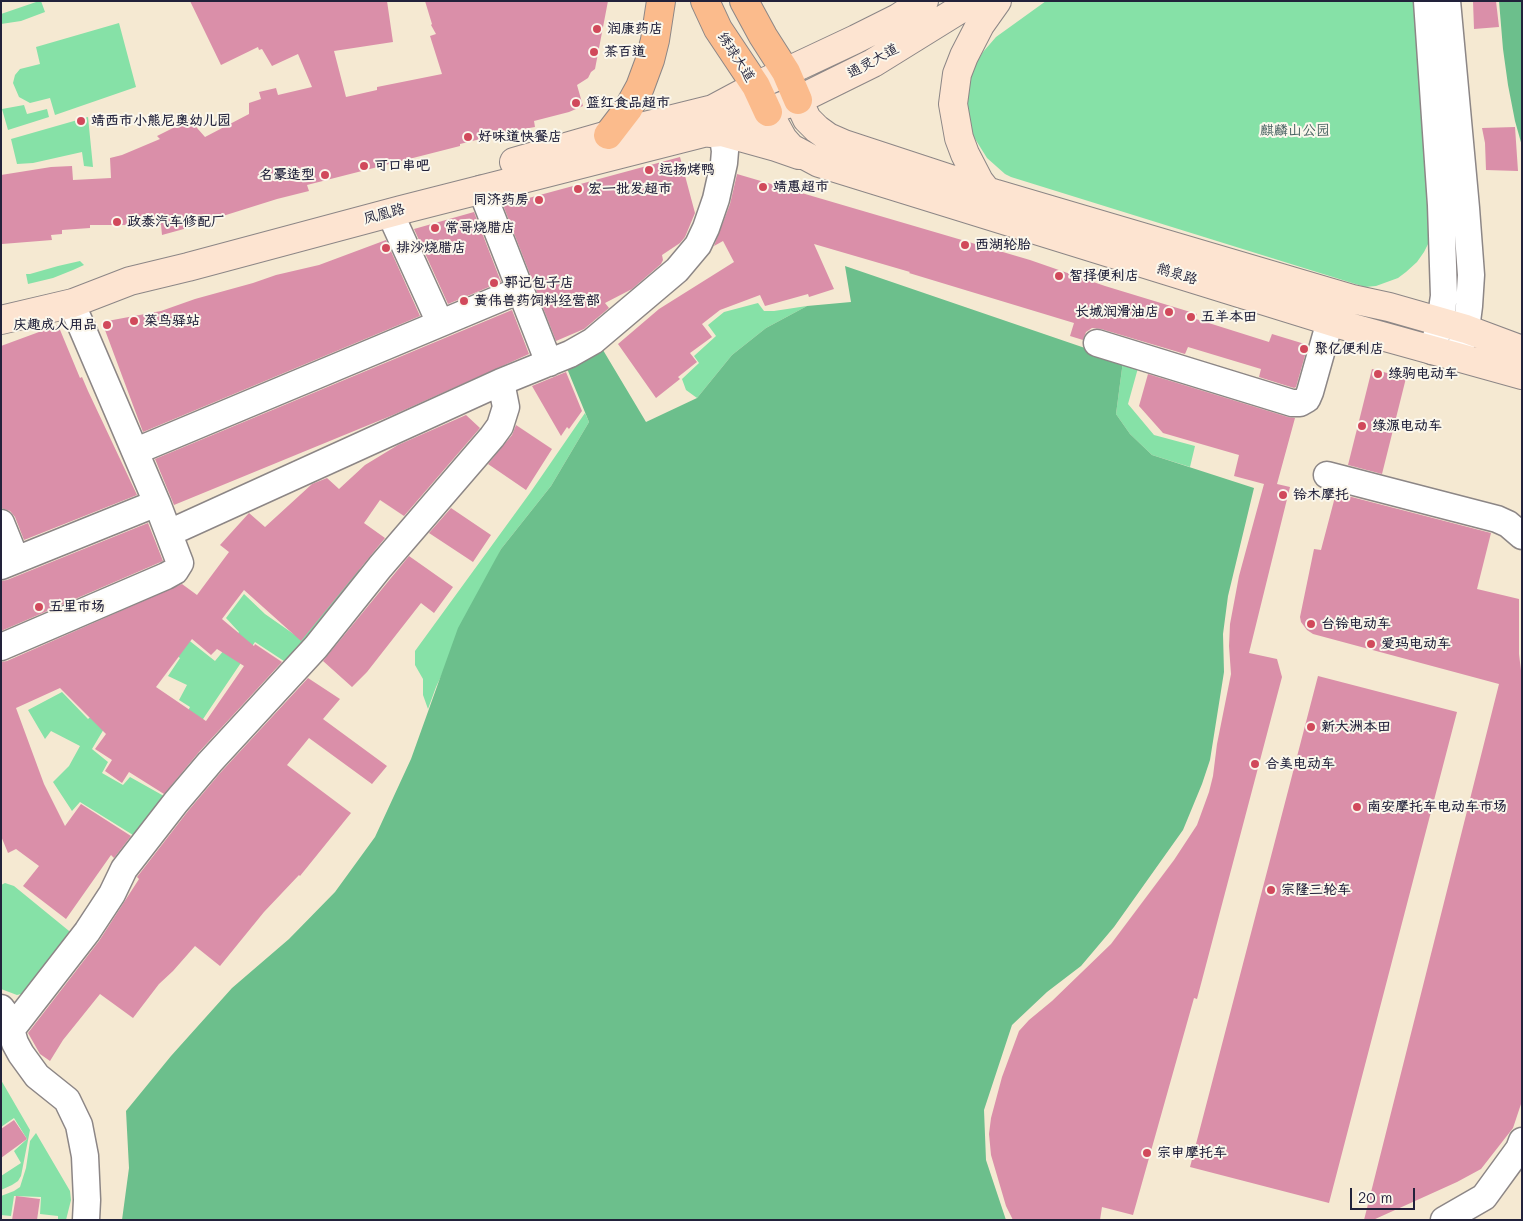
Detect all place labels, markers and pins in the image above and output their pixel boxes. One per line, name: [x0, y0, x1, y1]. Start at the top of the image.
place label: 润康药店: [607, 21, 663, 37]
marker: 润康药店: [591, 23, 603, 35]
place label: 茶百道: [604, 44, 646, 60]
marker: 茶百道: [588, 46, 600, 58]
place label: 篮红食品超市: [586, 95, 670, 111]
marker: 篮红食品超市: [570, 97, 582, 109]
place label: 靖西市小熊尼奥幼儿园: [91, 113, 231, 129]
marker: 靖西市小熊尼奥幼儿园: [75, 115, 87, 127]
place label: 好味道快餐店: [478, 129, 562, 145]
marker: 好味道快餐店: [462, 131, 474, 143]
place label: 可口串吧: [374, 158, 430, 174]
marker: 可口串吧: [358, 160, 370, 172]
place label: 远扬烤鸭: [659, 162, 715, 178]
marker: 远扬烤鸭: [643, 164, 655, 176]
place label: 名豪造型: [259, 167, 315, 183]
marker: 名豪造型: [319, 169, 331, 181]
place label: 靖惠超市: [773, 179, 829, 195]
place label: 宏一批发超市: [588, 181, 672, 197]
marker: 靖惠超市: [757, 181, 769, 193]
marker: 宏一批发超市: [572, 183, 584, 195]
place label: 同济药房: [473, 192, 529, 208]
marker: 同济药房: [533, 194, 545, 206]
place label: 政泰汽车修配厂: [127, 214, 225, 230]
marker: 政泰汽车修配厂: [111, 216, 123, 228]
place label: 常哥烧腊店: [445, 220, 515, 236]
marker: 常哥烧腊店: [429, 222, 441, 234]
place label: 西湖轮胎: [975, 237, 1031, 253]
marker: 西湖轮胎: [959, 239, 971, 251]
place label: 排沙烧腊店: [396, 240, 466, 256]
marker: 排沙烧腊店: [380, 242, 392, 254]
place label: 智择便利店: [1069, 268, 1139, 284]
marker: 智择便利店: [1053, 270, 1065, 282]
place label: 郭记包子店: [504, 275, 574, 291]
marker: 郭记包子店: [488, 277, 500, 289]
place label: 黄伟兽药饲料经营部: [474, 293, 600, 309]
marker: 黄伟兽药饲料经营部: [458, 295, 470, 307]
place label: 长城润滑油店: [1075, 304, 1159, 320]
marker: 长城润滑油店: [1163, 306, 1175, 318]
place label: 五羊本田: [1201, 309, 1257, 325]
marker: 五羊本田: [1185, 311, 1197, 323]
place label: 菜鸟驿站: [144, 313, 200, 329]
marker: 菜鸟驿站: [128, 315, 140, 327]
place label: 庆趣成人用品: [13, 317, 97, 333]
marker: 庆趣成人用品: [101, 319, 113, 331]
place label: 聚亿便利店: [1314, 341, 1384, 357]
marker: 聚亿便利店: [1298, 343, 1310, 355]
place label: 绿驹电动车: [1388, 366, 1458, 382]
marker: 绿驹电动车: [1372, 368, 1384, 380]
place label: 绿源电动车: [1372, 418, 1442, 434]
marker: 绿源电动车: [1356, 420, 1368, 432]
place label: 铃木摩托: [1293, 487, 1349, 503]
marker: 铃木摩托: [1277, 489, 1289, 501]
place label: 五里市场: [49, 599, 105, 615]
marker: 五里市场: [33, 601, 45, 613]
place label: 台铃电动车: [1321, 616, 1391, 632]
marker: 台铃电动车: [1305, 618, 1317, 630]
place label: 爱玛电动车: [1381, 636, 1451, 652]
marker: 爱玛电动车: [1365, 638, 1377, 650]
place label: 新大洲本田: [1321, 719, 1391, 735]
marker: 新大洲本田: [1305, 721, 1317, 733]
place label: 合美电动车: [1265, 756, 1335, 772]
marker: 合美电动车: [1249, 758, 1261, 770]
place label: 南安摩托车电动车市场: [1367, 799, 1507, 815]
marker: 南安摩托车电动车市场: [1351, 801, 1363, 813]
place label: 宗隆三轮车: [1281, 882, 1351, 898]
marker: 宗隆三轮车: [1265, 884, 1277, 896]
place label: 宗申摩托车: [1157, 1145, 1227, 1161]
marker: 宗申摩托车: [1141, 1147, 1153, 1159]

